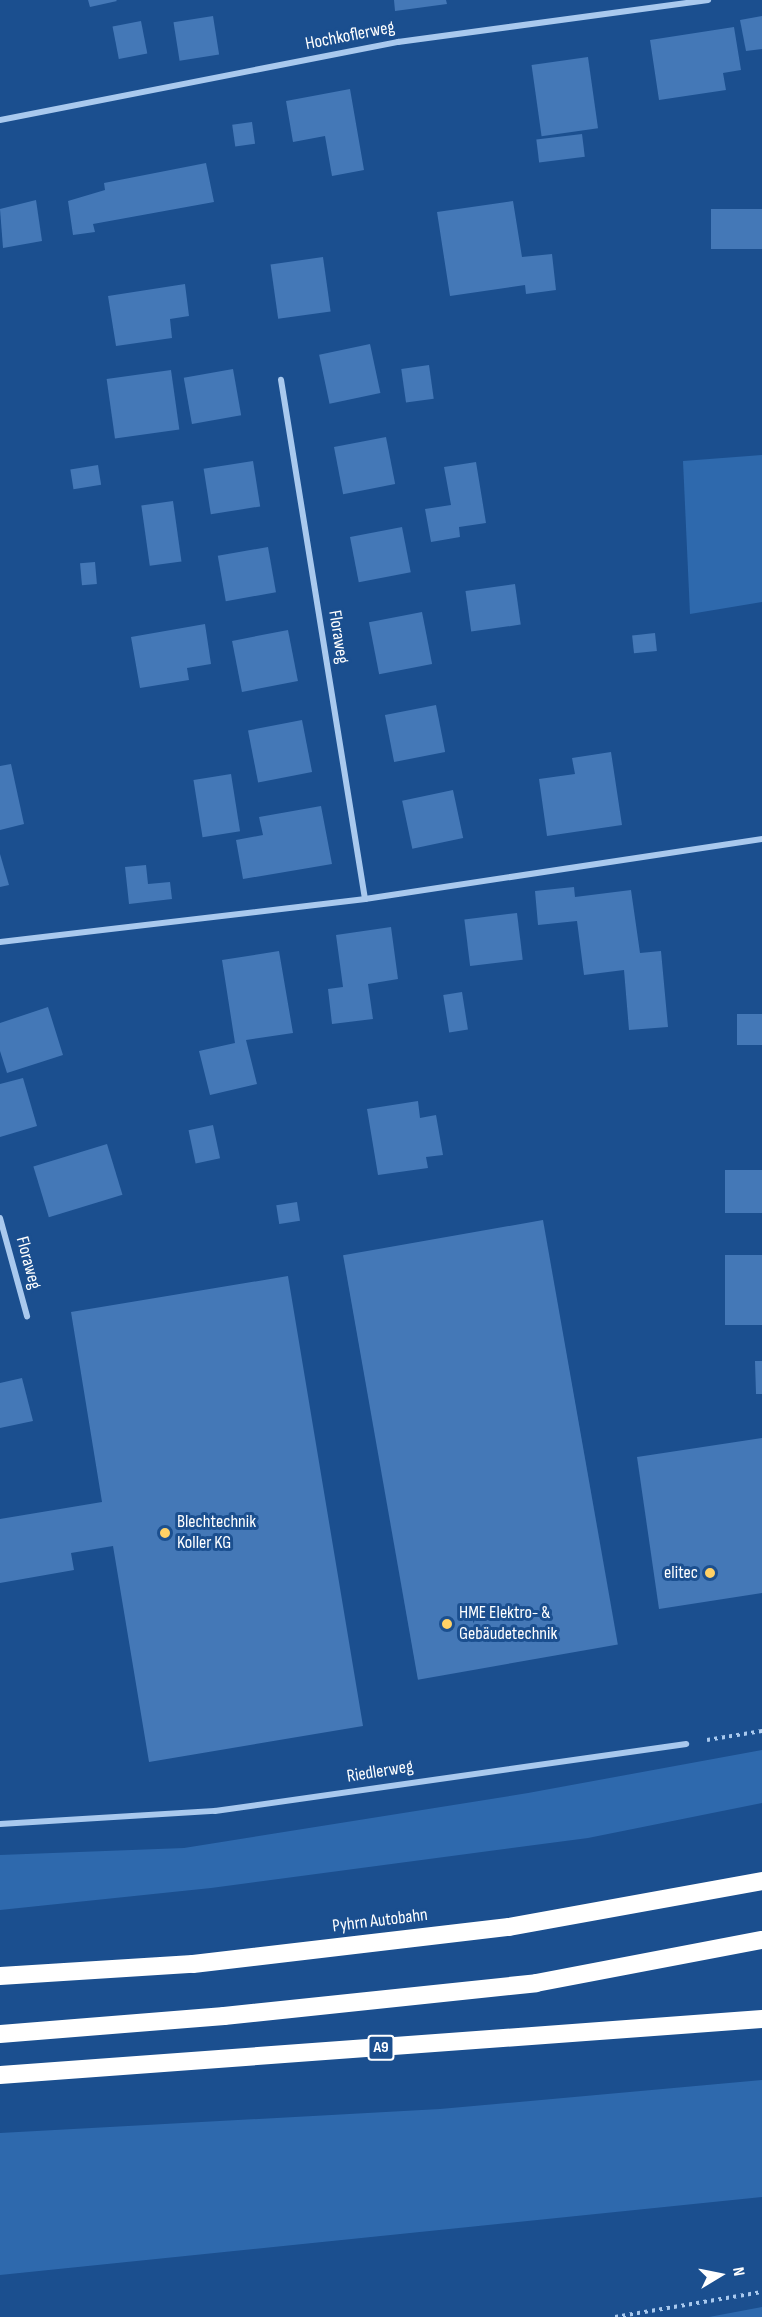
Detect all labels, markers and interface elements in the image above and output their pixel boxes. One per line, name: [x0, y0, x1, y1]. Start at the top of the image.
street label: Hochkoflerweg: [304, 17, 396, 55]
street label: Floraweg: [323, 609, 353, 665]
street label: Floraweg: [11, 1234, 45, 1292]
place label: Blechtechnik Koller KG: [177, 1512, 256, 1555]
marker: Blechtechnik Koller KG: [158, 1526, 172, 1540]
place label: elitec: [664, 1562, 698, 1584]
marker: elitec: [703, 1566, 717, 1580]
place label: HME Elektro- & Gebäudetechnik: [459, 1603, 557, 1646]
marker: HME Elektro- & Gebäudetechnik: [440, 1617, 454, 1631]
street label: Riedlerweg: [345, 1756, 415, 1788]
street label: Pyhrn Autobahn: [331, 1904, 429, 1938]
road number: A9: [366, 2035, 396, 2061]
north arrow: [690, 2245, 750, 2305]
text: N: [728, 2266, 748, 2278]

